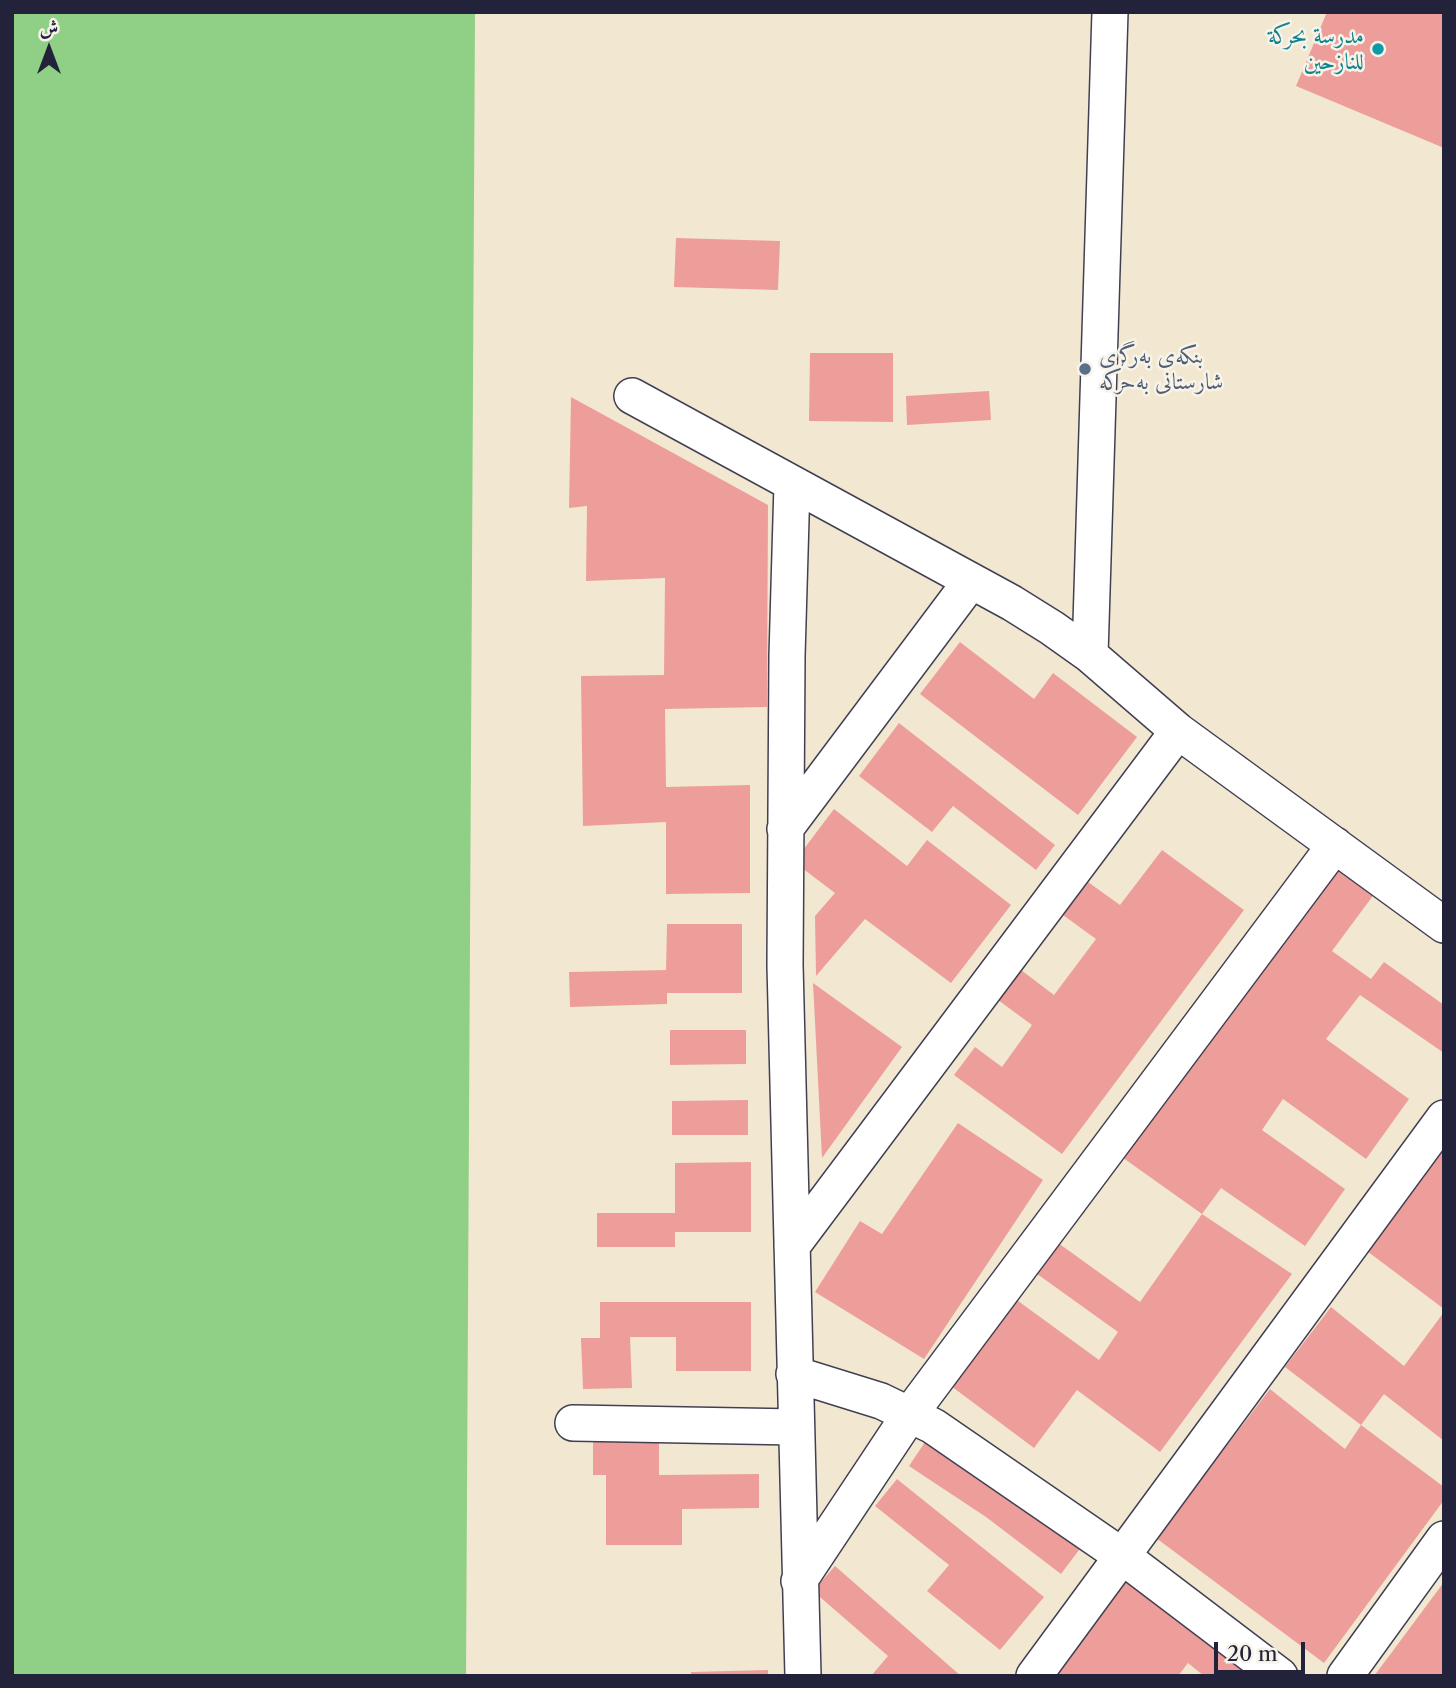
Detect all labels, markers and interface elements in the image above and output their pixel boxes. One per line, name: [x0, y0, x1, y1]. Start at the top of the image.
north arrow: [14, 14, 84, 84]
text: ش: [40, 16, 58, 39]
place label: مدرسة بحركة للنازحين: [1268, 22, 1364, 76]
marker: مدرسة بحركة للنازحين: [1370, 41, 1386, 57]
place label: بنکەی بەرگری شارستانی بەحرکە: [1099, 342, 1223, 396]
marker: بنکەی بەرگری شارستانی بەحرکە: [1077, 361, 1093, 377]
scale bar: [1218, 1628, 1309, 1672]
text: 20 m: [1227, 1641, 1278, 1666]

